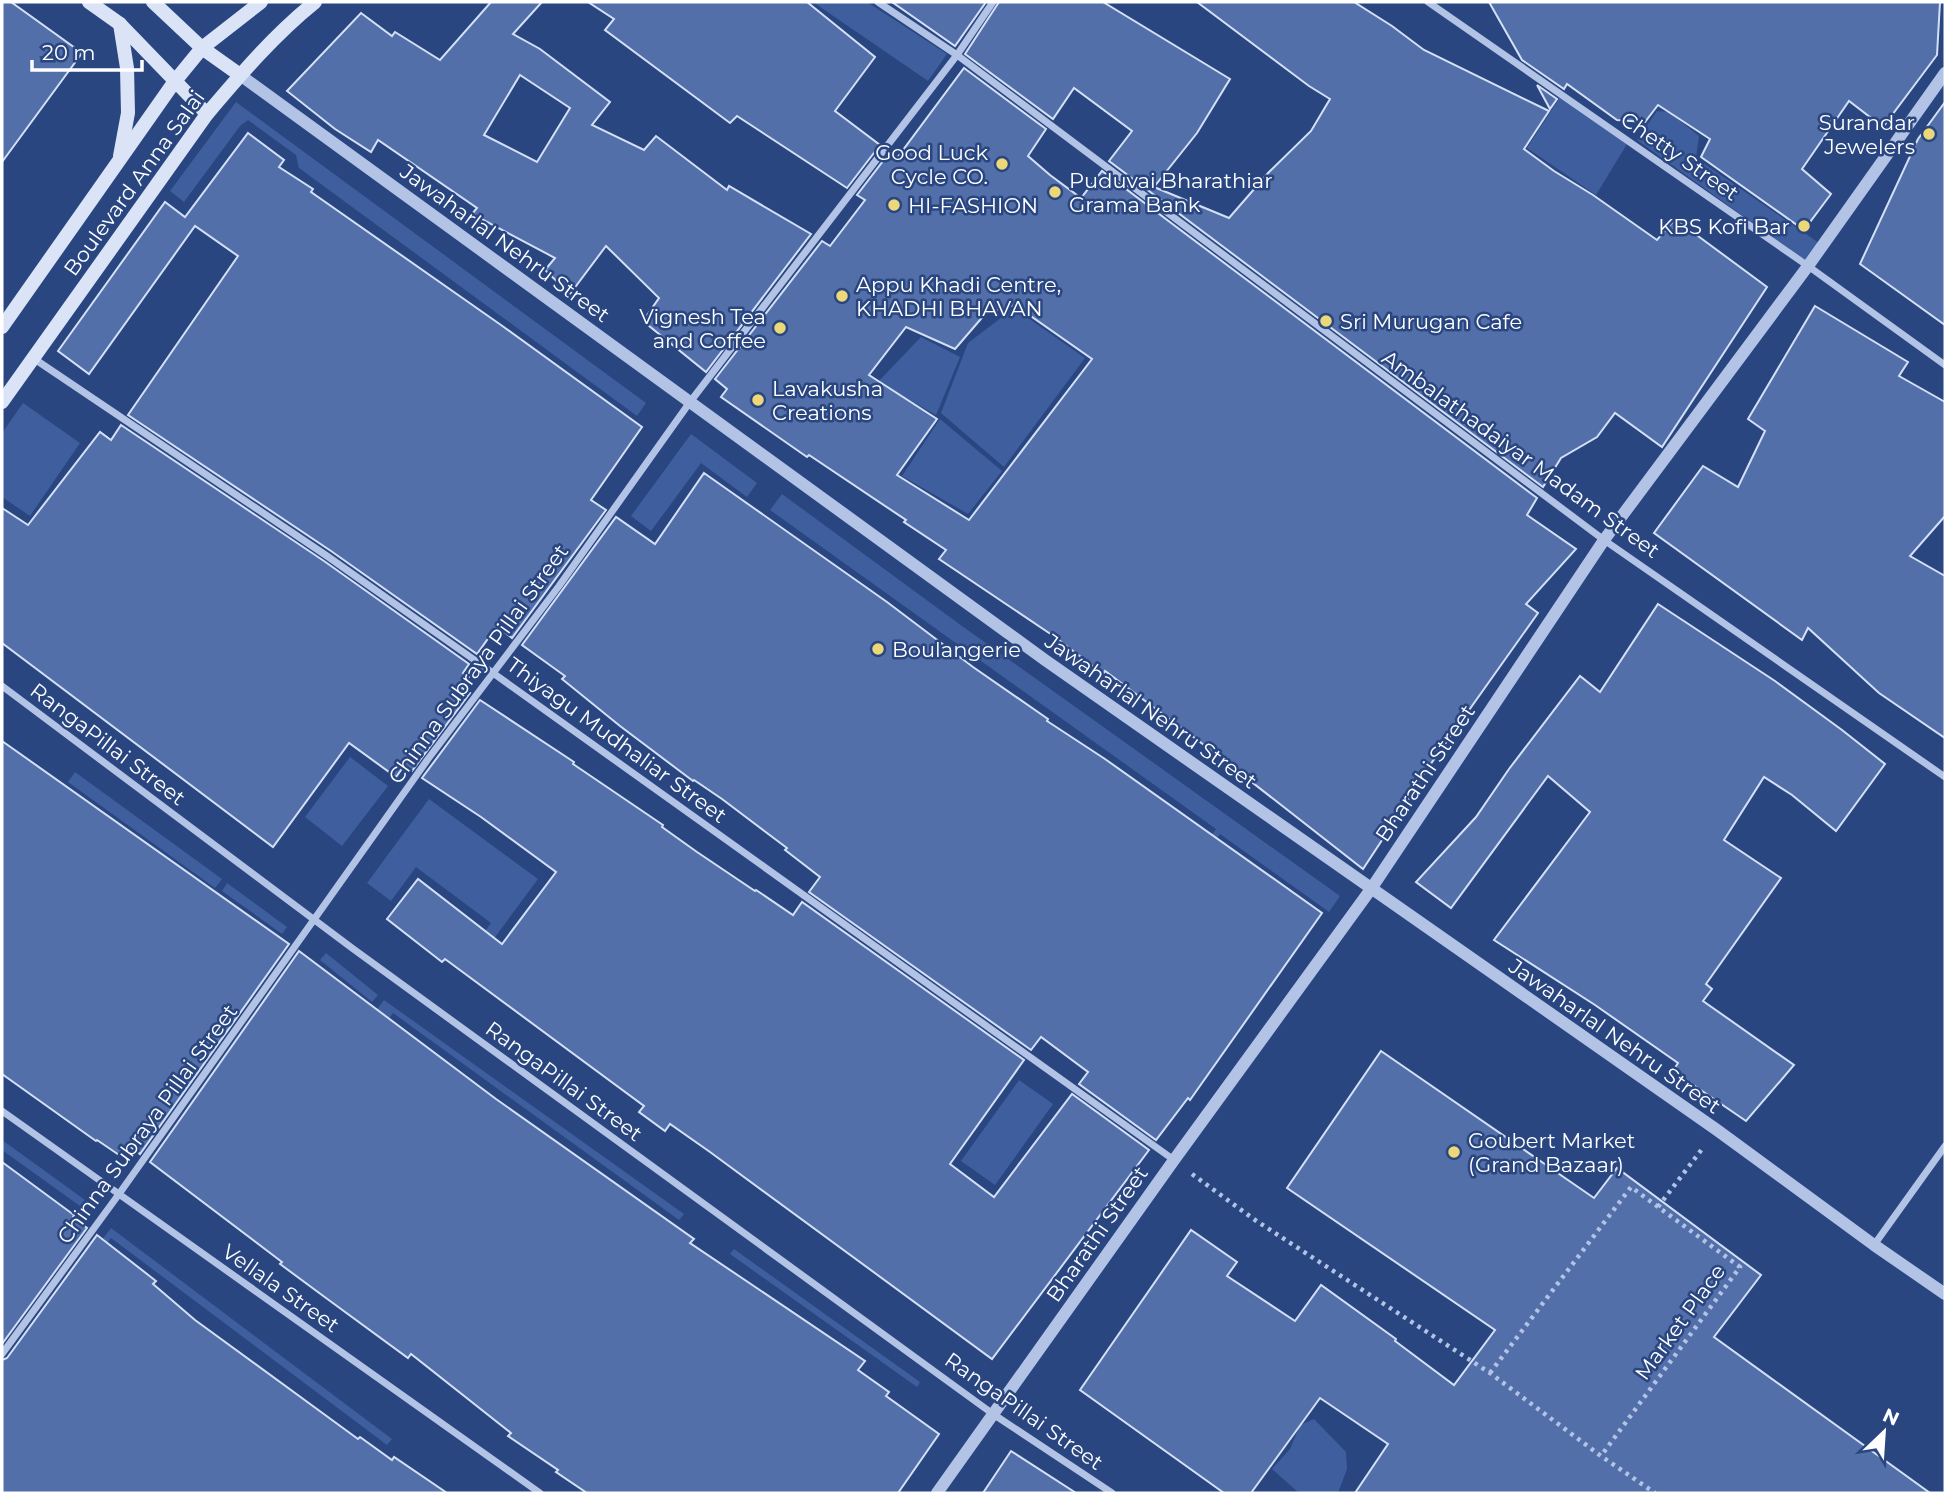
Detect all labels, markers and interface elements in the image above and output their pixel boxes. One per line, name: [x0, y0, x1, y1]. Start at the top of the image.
scale bar: [32, 28, 142, 72]
text: 20 m: [42, 40, 96, 65]
street label: Boulevard Anna Salai: [58, 86, 210, 280]
street label: Chetty Street: [1616, 106, 1744, 206]
place label: Surandar Jewelers: [1819, 110, 1915, 159]
marker: Surandar Jewelers: [1921, 126, 1937, 142]
place label: Good Luck Cycle CO.: [875, 140, 988, 189]
marker: Good Luck Cycle CO.: [994, 156, 1010, 172]
street label: Jawaharlal Nehru Street: [395, 158, 615, 327]
place label: Puduvai Bharathiar Grama Bank: [1069, 168, 1273, 217]
marker: Puduvai Bharathiar Grama Bank: [1047, 184, 1063, 200]
place label: HI-FASHION: [908, 193, 1038, 218]
marker: HI-FASHION: [886, 197, 902, 213]
place label: KBS Kofi Bar: [1658, 214, 1790, 239]
marker: KBS Kofi Bar: [1796, 218, 1812, 234]
place label: Appu Khadi Centre, KHADHI BHAVAN: [856, 272, 1061, 321]
marker: Appu Khadi Centre, KHADHI BHAVAN: [834, 288, 850, 304]
place label: Vignesh Tea and Coffee: [639, 304, 766, 353]
place label: Sri Murugan Cafe: [1340, 309, 1522, 334]
marker: Sri Murugan Cafe: [1318, 313, 1334, 329]
marker: Vignesh Tea and Coffee: [772, 320, 788, 336]
street label: Ambalathadaiyar Madam Street: [1377, 345, 1665, 563]
place label: Lavakusha Creations: [772, 376, 883, 425]
marker: Lavakusha Creations: [750, 392, 766, 408]
street label: Chinna Subraya Pillai Street: [383, 539, 573, 789]
street label: Jawaharlal Nehru Street: [1040, 628, 1262, 794]
place label: Boulangerie: [892, 637, 1021, 662]
marker: Boulangerie: [870, 641, 886, 657]
street label: Thiyagu Mudhaliar Street: [502, 652, 732, 828]
street label: RangaPillai Street: [26, 678, 190, 810]
street label: Bharathi Street: [1370, 700, 1480, 846]
street label: Jawaharlal Nehru Street: [1504, 953, 1726, 1119]
street label: Chinna Subraya Pillai Street: [52, 999, 242, 1249]
street label: RangaPillai Street: [481, 1016, 647, 1146]
place label: Goubert Market (Grand Bazaar): [1468, 1128, 1635, 1177]
marker: Goubert Market (Grand Bazaar): [1446, 1144, 1462, 1160]
street label: Bharathi Street: [1041, 1161, 1153, 1307]
street label: Vellala Street: [218, 1238, 344, 1338]
street label: Market Place: [1630, 1259, 1730, 1385]
street label: RangaPillai Street: [940, 1347, 1108, 1475]
north arrow: [1849, 1397, 1919, 1467]
text: N: [1879, 1403, 1903, 1431]

